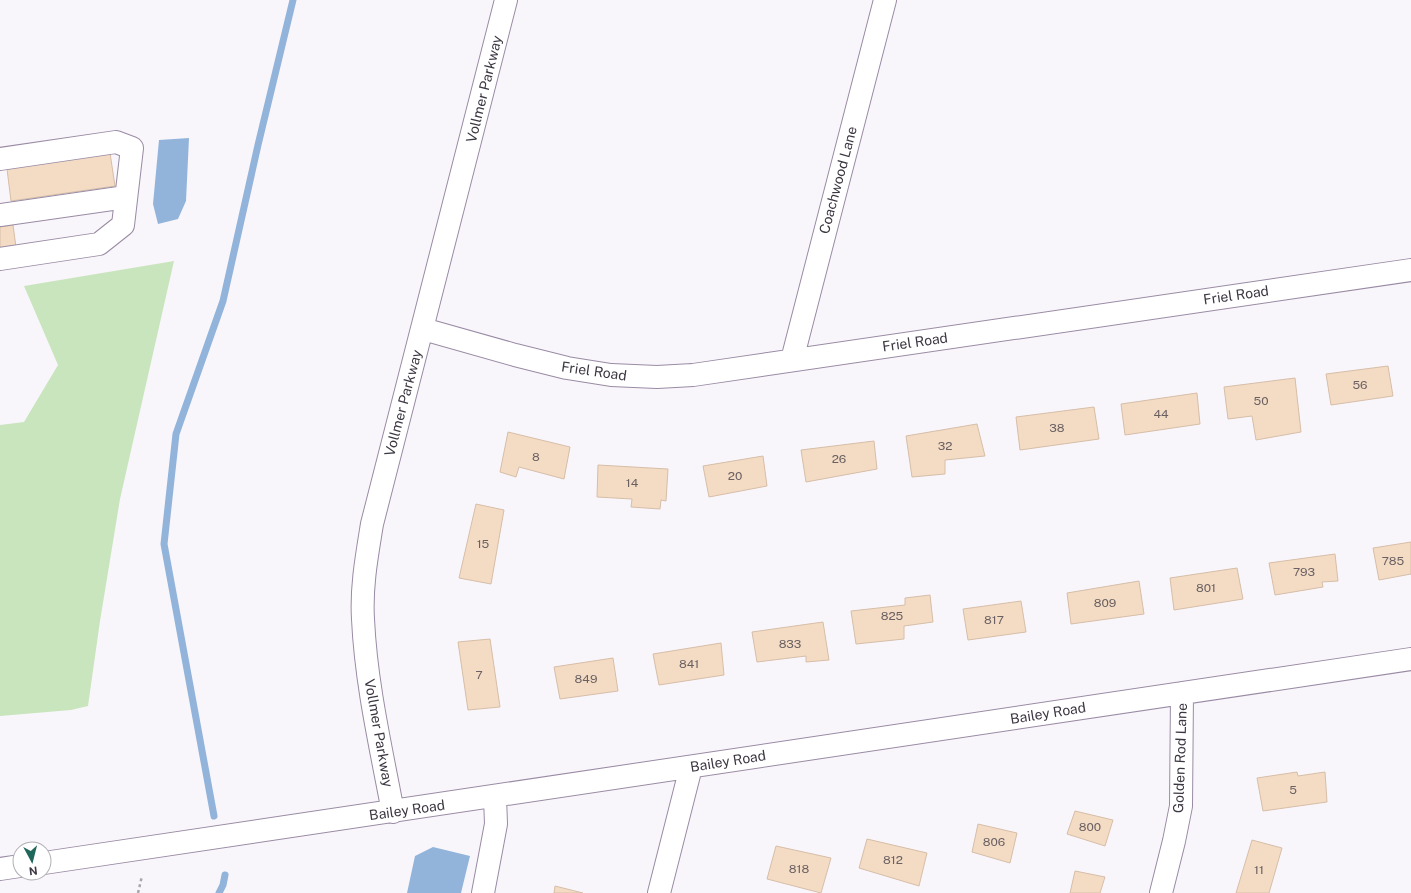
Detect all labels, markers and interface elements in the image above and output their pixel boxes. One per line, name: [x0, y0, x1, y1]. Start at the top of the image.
street label: Vollmer Parkway: [463, 33, 505, 144]
street label: Coachwood Lane: [816, 124, 860, 235]
street label: Friel Road: [1202, 282, 1270, 308]
street label: Friel Road: [881, 329, 949, 355]
street label: Vollmer Parkway: [381, 348, 425, 458]
street label: Friel Road: [560, 358, 628, 384]
house number: 56: [1352, 378, 1368, 392]
house number: 50: [1253, 394, 1269, 408]
house number: 44: [1153, 407, 1169, 421]
house number: 38: [1049, 421, 1065, 435]
house number: 32: [938, 439, 952, 453]
house number: 8: [532, 450, 540, 464]
house number: 26: [832, 452, 846, 466]
house number: 20: [728, 469, 742, 483]
house number: 14: [626, 476, 639, 490]
house number: 15: [477, 537, 490, 551]
house number: 785: [1382, 554, 1405, 568]
house number: 793: [1293, 565, 1315, 579]
house number: 801: [1196, 581, 1216, 595]
house number: 809: [1094, 596, 1116, 610]
house number: 825: [881, 609, 904, 623]
house number: 817: [984, 613, 1004, 627]
house number: 833: [779, 637, 801, 651]
house number: 841: [679, 657, 699, 671]
house number: 7: [475, 668, 483, 682]
house number: 849: [575, 672, 597, 686]
street label: Vollmer Parkway: [362, 678, 396, 789]
street label: Bailey Road: [1009, 699, 1087, 727]
street label: Golden Rod Lane: [1170, 703, 1190, 813]
street label: Bailey Road: [689, 747, 767, 775]
house number: 5: [1289, 783, 1297, 797]
street label: Bailey Road: [368, 797, 446, 823]
house number: 800: [1079, 820, 1101, 834]
house number: 806: [983, 835, 1005, 849]
north arrow: [12, 841, 52, 881]
house number: 812: [883, 853, 903, 867]
house number: 818: [789, 862, 809, 876]
house number: 11: [1254, 863, 1264, 877]
text: N: [28, 864, 38, 877]

